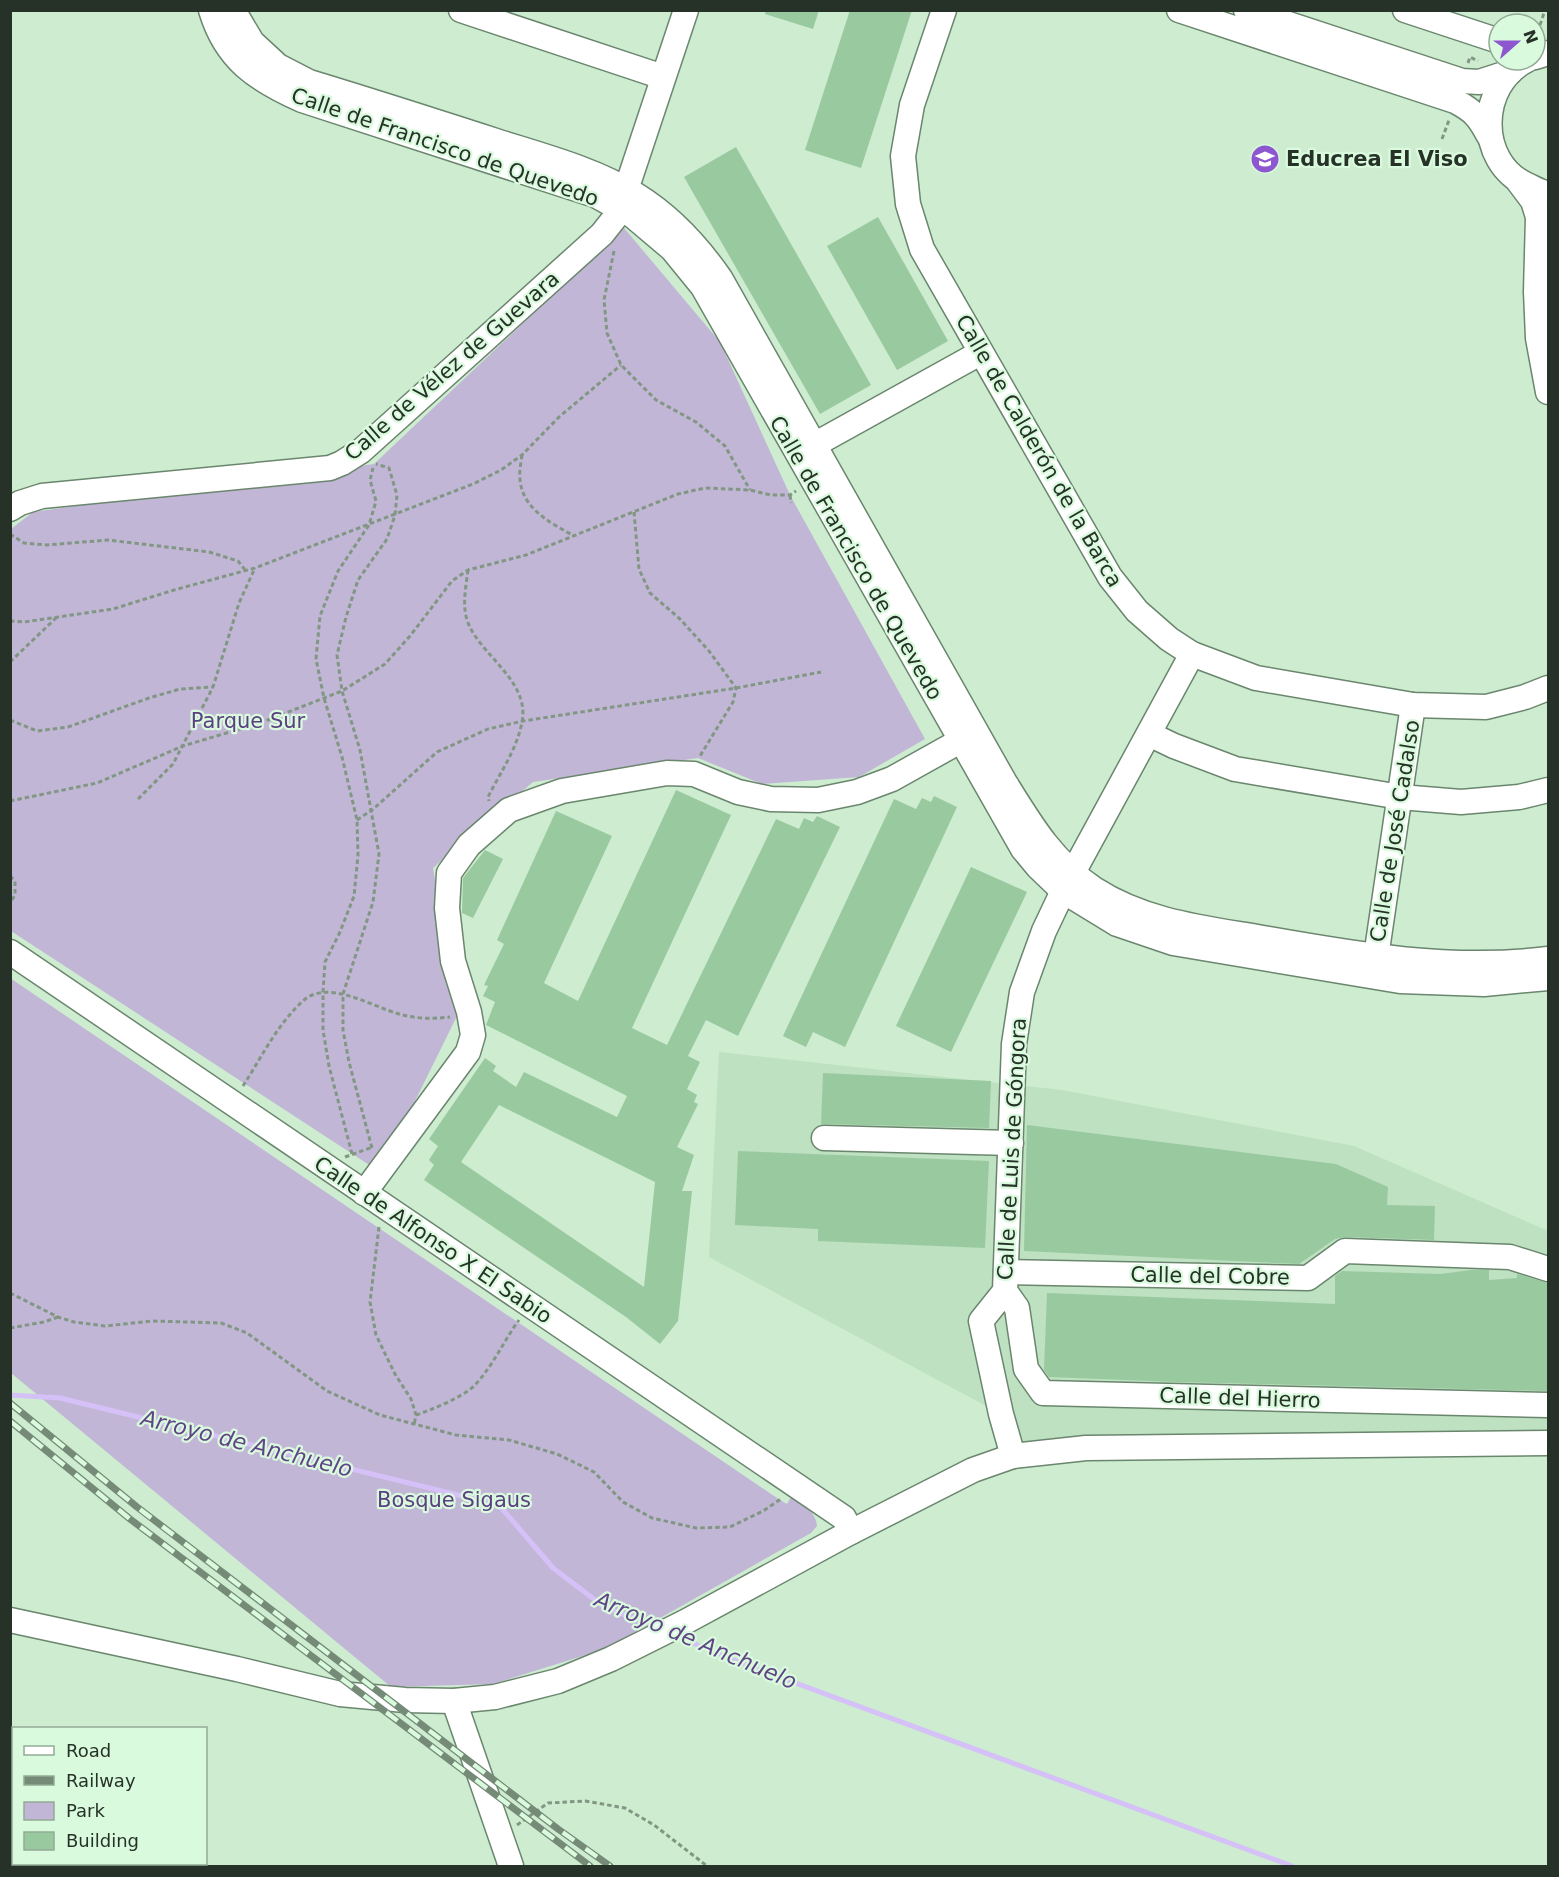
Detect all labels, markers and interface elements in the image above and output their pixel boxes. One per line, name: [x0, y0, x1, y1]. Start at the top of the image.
north arrow: [1487, 12, 1547, 72]
text: N: [1519, 27, 1542, 46]
street label: Calle de Francisco de Quevedo: [288, 83, 602, 211]
school or university icon: Educrea El Viso: [1249, 143, 1281, 175]
place label: Educrea El Viso: [1286, 147, 1468, 171]
street label: Calle de Vélez de Guevara: [340, 266, 564, 466]
street label: Calle de Calderón de la Barca: [951, 311, 1127, 591]
street label: Calle de Francisco de Quevedo: [765, 412, 947, 704]
park label: Parque Sur: [191, 709, 306, 733]
street label: Calle de José Cadalso: [1366, 718, 1424, 944]
street label: Calle de Luis de Góngora: [993, 1017, 1031, 1281]
street label: Calle de Alfonso X El Sabio: [310, 1151, 556, 1329]
street label: Calle del Cobre: [1130, 1263, 1290, 1289]
street label: Calle del Hierro: [1159, 1383, 1321, 1413]
water label: Arroyo de Anchuelo: [137, 1405, 355, 1482]
park label: Bosque Sigaus: [377, 1488, 531, 1512]
water label: Arroyo de Anchuelo: [589, 1586, 800, 1694]
legend: [12, 1727, 207, 1865]
text: Road: [66, 1740, 111, 1761]
text: Railway: [66, 1770, 136, 1791]
text: Park: [66, 1800, 105, 1821]
text: Building: [66, 1830, 139, 1851]

